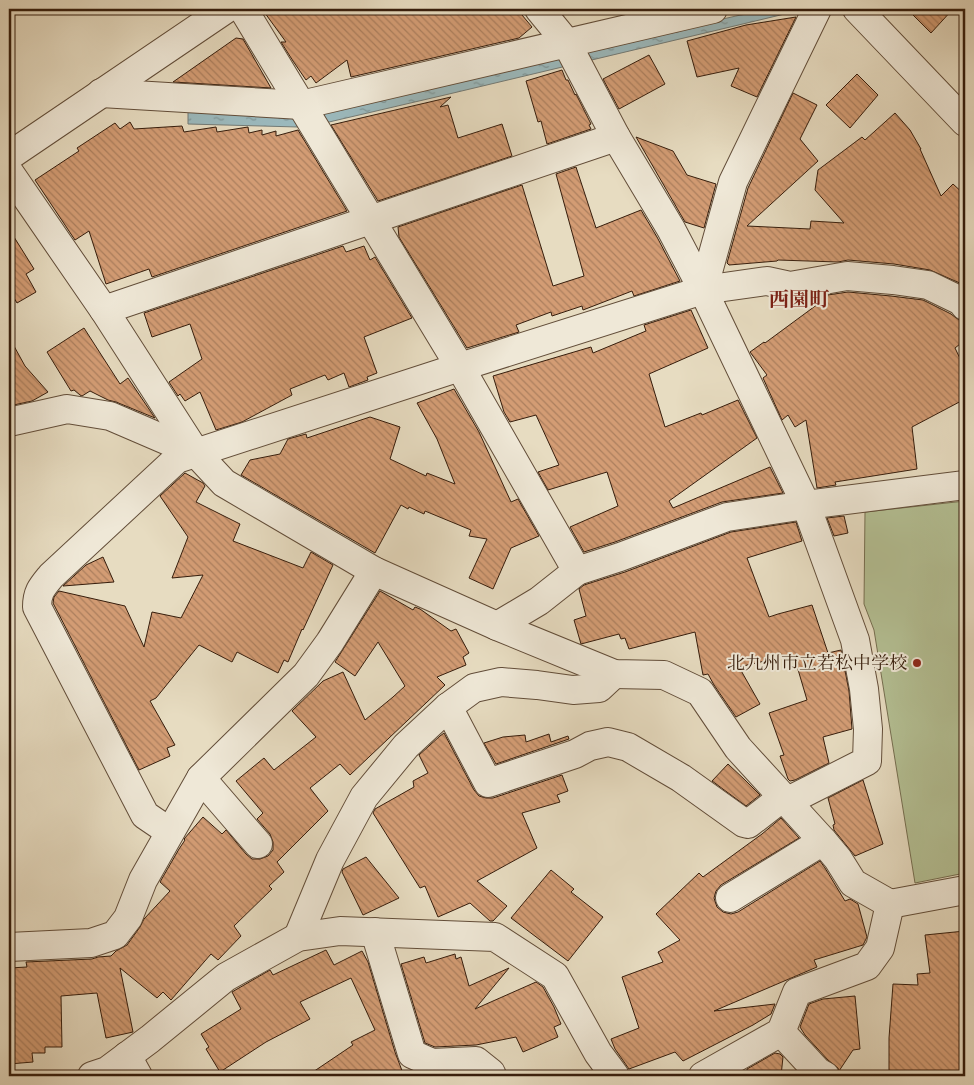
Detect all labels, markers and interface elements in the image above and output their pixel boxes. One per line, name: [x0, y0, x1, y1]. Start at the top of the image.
district label: 西園町: [769, 287, 830, 311]
place label: 北九州市立若松中学校: [727, 652, 907, 674]
marker: 北九州市立若松中学校: [911, 657, 923, 669]

